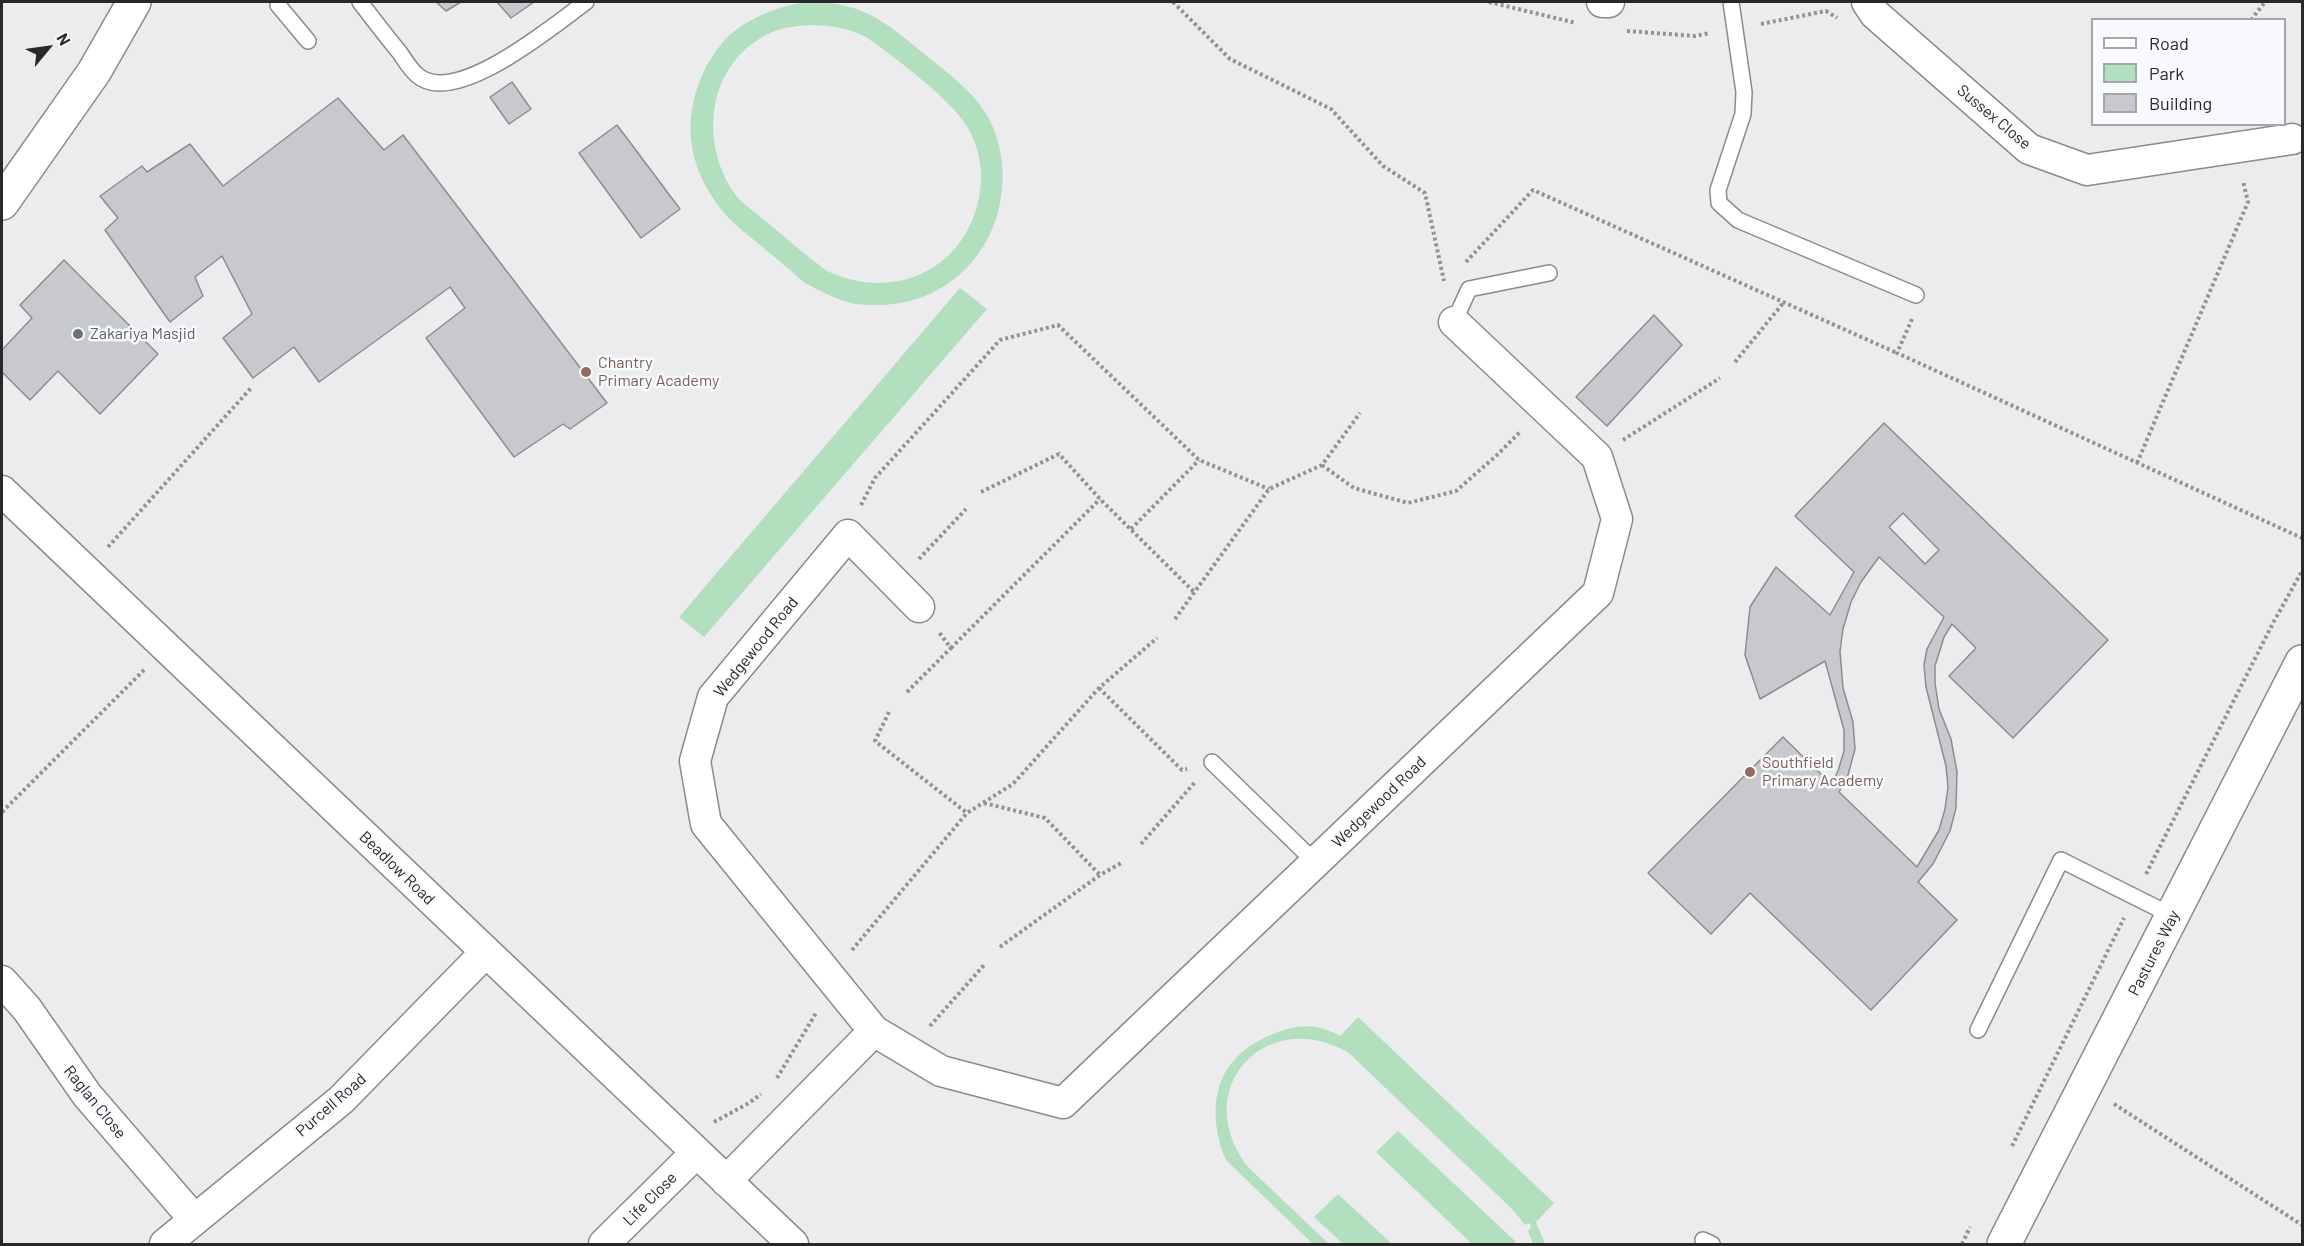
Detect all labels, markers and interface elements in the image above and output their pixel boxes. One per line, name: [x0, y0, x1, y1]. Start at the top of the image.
north arrow: [18, 18, 78, 78]
legend: [2091, 18, 2286, 126]
text: N: [53, 30, 75, 48]
text: Road: [2149, 32, 2189, 54]
text: Park: [2149, 62, 2184, 84]
street label: Sussex Close: [1953, 81, 2035, 153]
text: Building: [2149, 92, 2212, 114]
place label: Zakariya Masjid: [90, 324, 196, 344]
marker: Zakariya Masjid: [71, 327, 85, 341]
place label: Chantry Primary Academy: [598, 353, 719, 391]
marker: Chantry Primary Academy: [579, 365, 593, 379]
street label: Wedgewood Road: [710, 593, 802, 701]
street label: Wedgewood Road: [1328, 752, 1430, 852]
place label: Southfield Primary Academy: [1762, 753, 1883, 791]
marker: Southfield Primary Academy: [1743, 765, 1757, 779]
street label: Beadlow Road: [355, 827, 439, 909]
street label: Pastures Way: [2124, 907, 2184, 999]
street label: Raglan Close: [60, 1062, 130, 1142]
street label: Purcell Road: [292, 1069, 370, 1141]
street label: Life Close: [619, 1168, 681, 1230]

